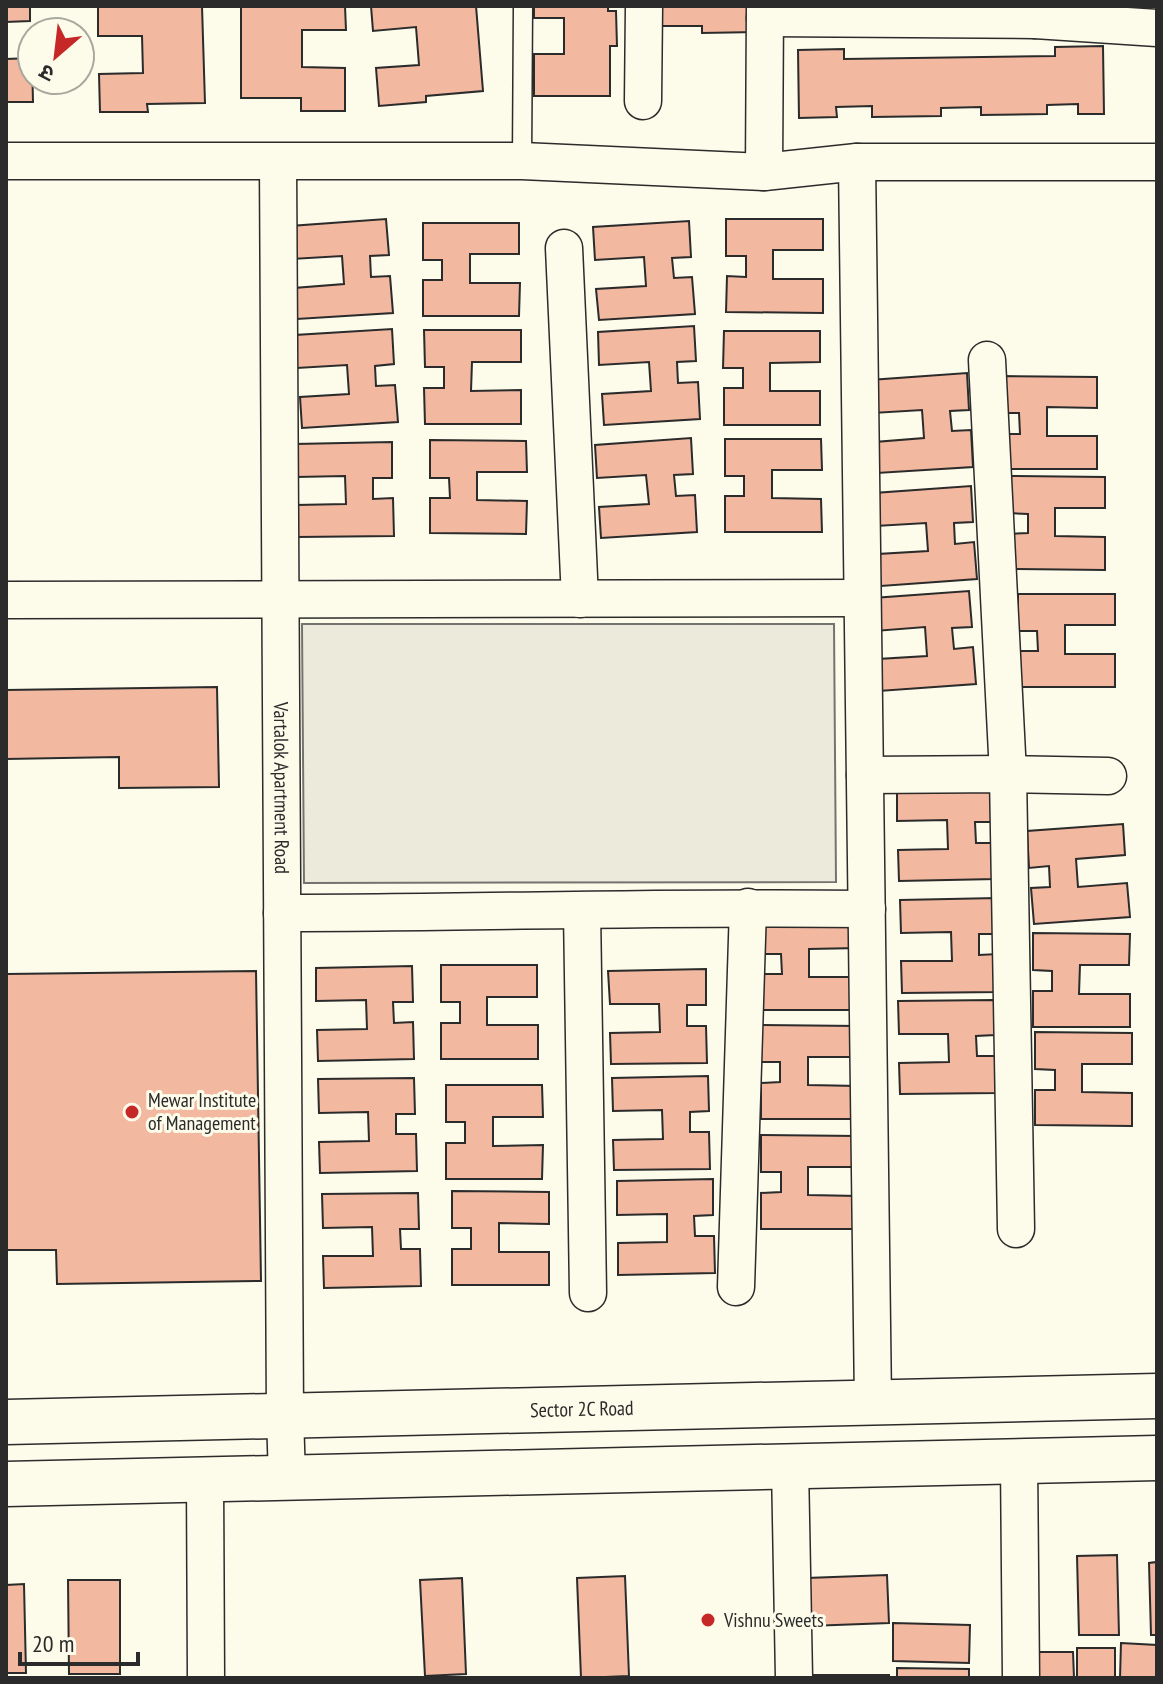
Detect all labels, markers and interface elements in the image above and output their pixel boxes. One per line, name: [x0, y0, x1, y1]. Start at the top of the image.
north arrow: [16, 16, 96, 96]
text: उ: [33, 58, 59, 89]
street label: Vartalok Apartment Road: [268, 701, 295, 874]
place label: Mewar Institute of Management: [148, 1087, 256, 1136]
marker: Mewar Institute of Management: [123, 1103, 141, 1121]
street label: Sector 2C Road: [530, 1395, 634, 1423]
place label: Vishnu Sweets: [723, 1607, 824, 1633]
marker: Vishnu Sweets: [699, 1611, 717, 1629]
scale bar: [20, 1616, 138, 1666]
text: 20 m: [32, 1628, 74, 1659]

